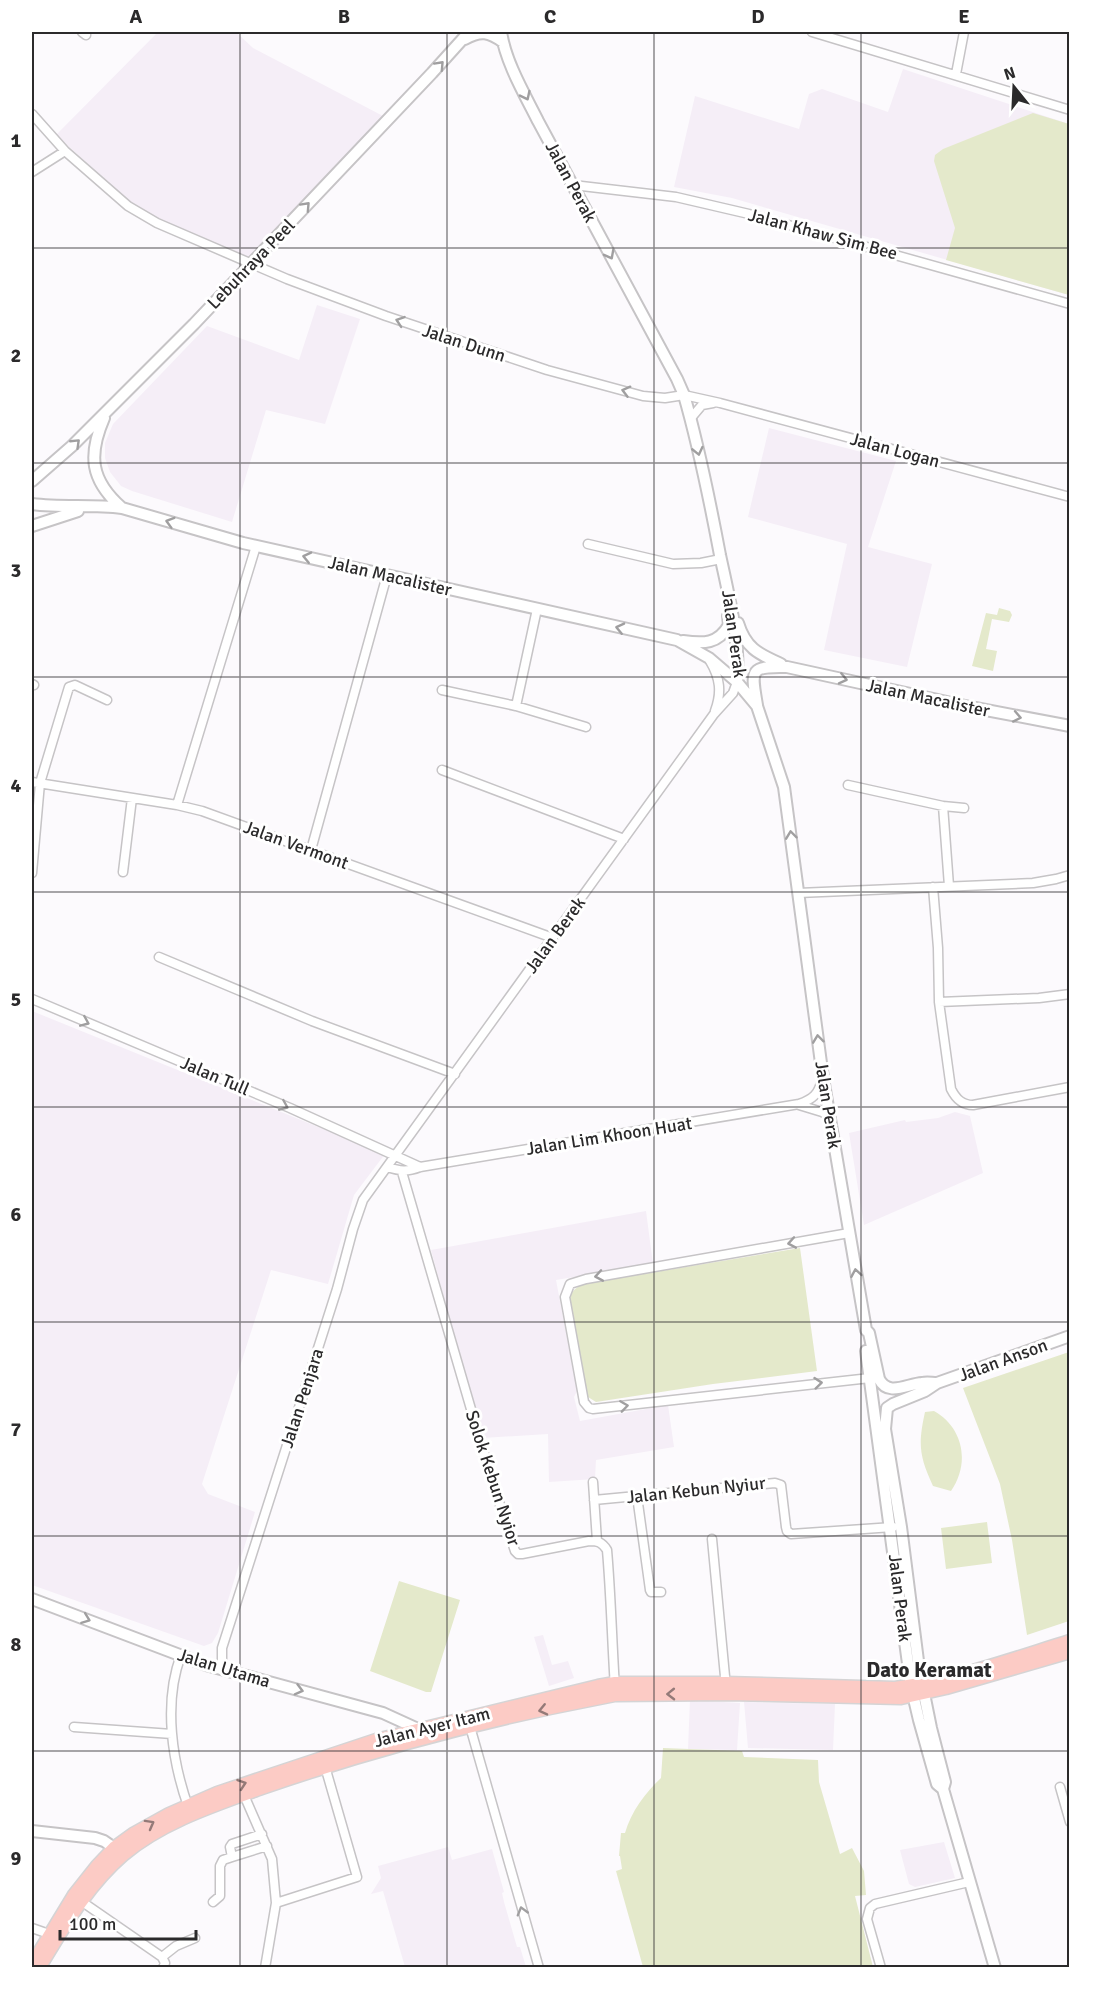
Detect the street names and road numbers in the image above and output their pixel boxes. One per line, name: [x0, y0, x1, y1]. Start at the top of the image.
street label: Jalan Perak: [541, 138, 601, 226]
street label: Jalan Khaw Sim Bee: [746, 204, 900, 264]
street label: Lebuhraya Peel: [203, 214, 299, 314]
street label: Jalan Dunn: [420, 319, 508, 367]
street label: Jalan Logan: [848, 428, 942, 472]
street label: Jalan Macalister: [326, 551, 454, 601]
street label: Jalan Perak: [717, 589, 751, 679]
street label: Jalan Macalister: [864, 674, 992, 722]
street label: Jalan Vermont: [241, 816, 351, 874]
street label: Jalan Berek: [520, 892, 590, 978]
street label: Jalan Tull: [177, 1052, 253, 1100]
street label: Jalan Perak: [810, 1060, 846, 1150]
street label: Jalan Lim Khoon Huat: [525, 1112, 693, 1160]
street label: Jalan Anson: [956, 1334, 1050, 1386]
street label: Jalan Penjara: [276, 1346, 328, 1450]
street label: Solok Kebun Nyior: [461, 1408, 525, 1549]
street label: Jalan Kebun Nyiur: [625, 1472, 767, 1508]
street label: Jalan Perak: [884, 1553, 916, 1643]
street label: Jalan Utama: [175, 1643, 273, 1693]
street label: Jalan Ayer Itam: [372, 1702, 492, 1752]

